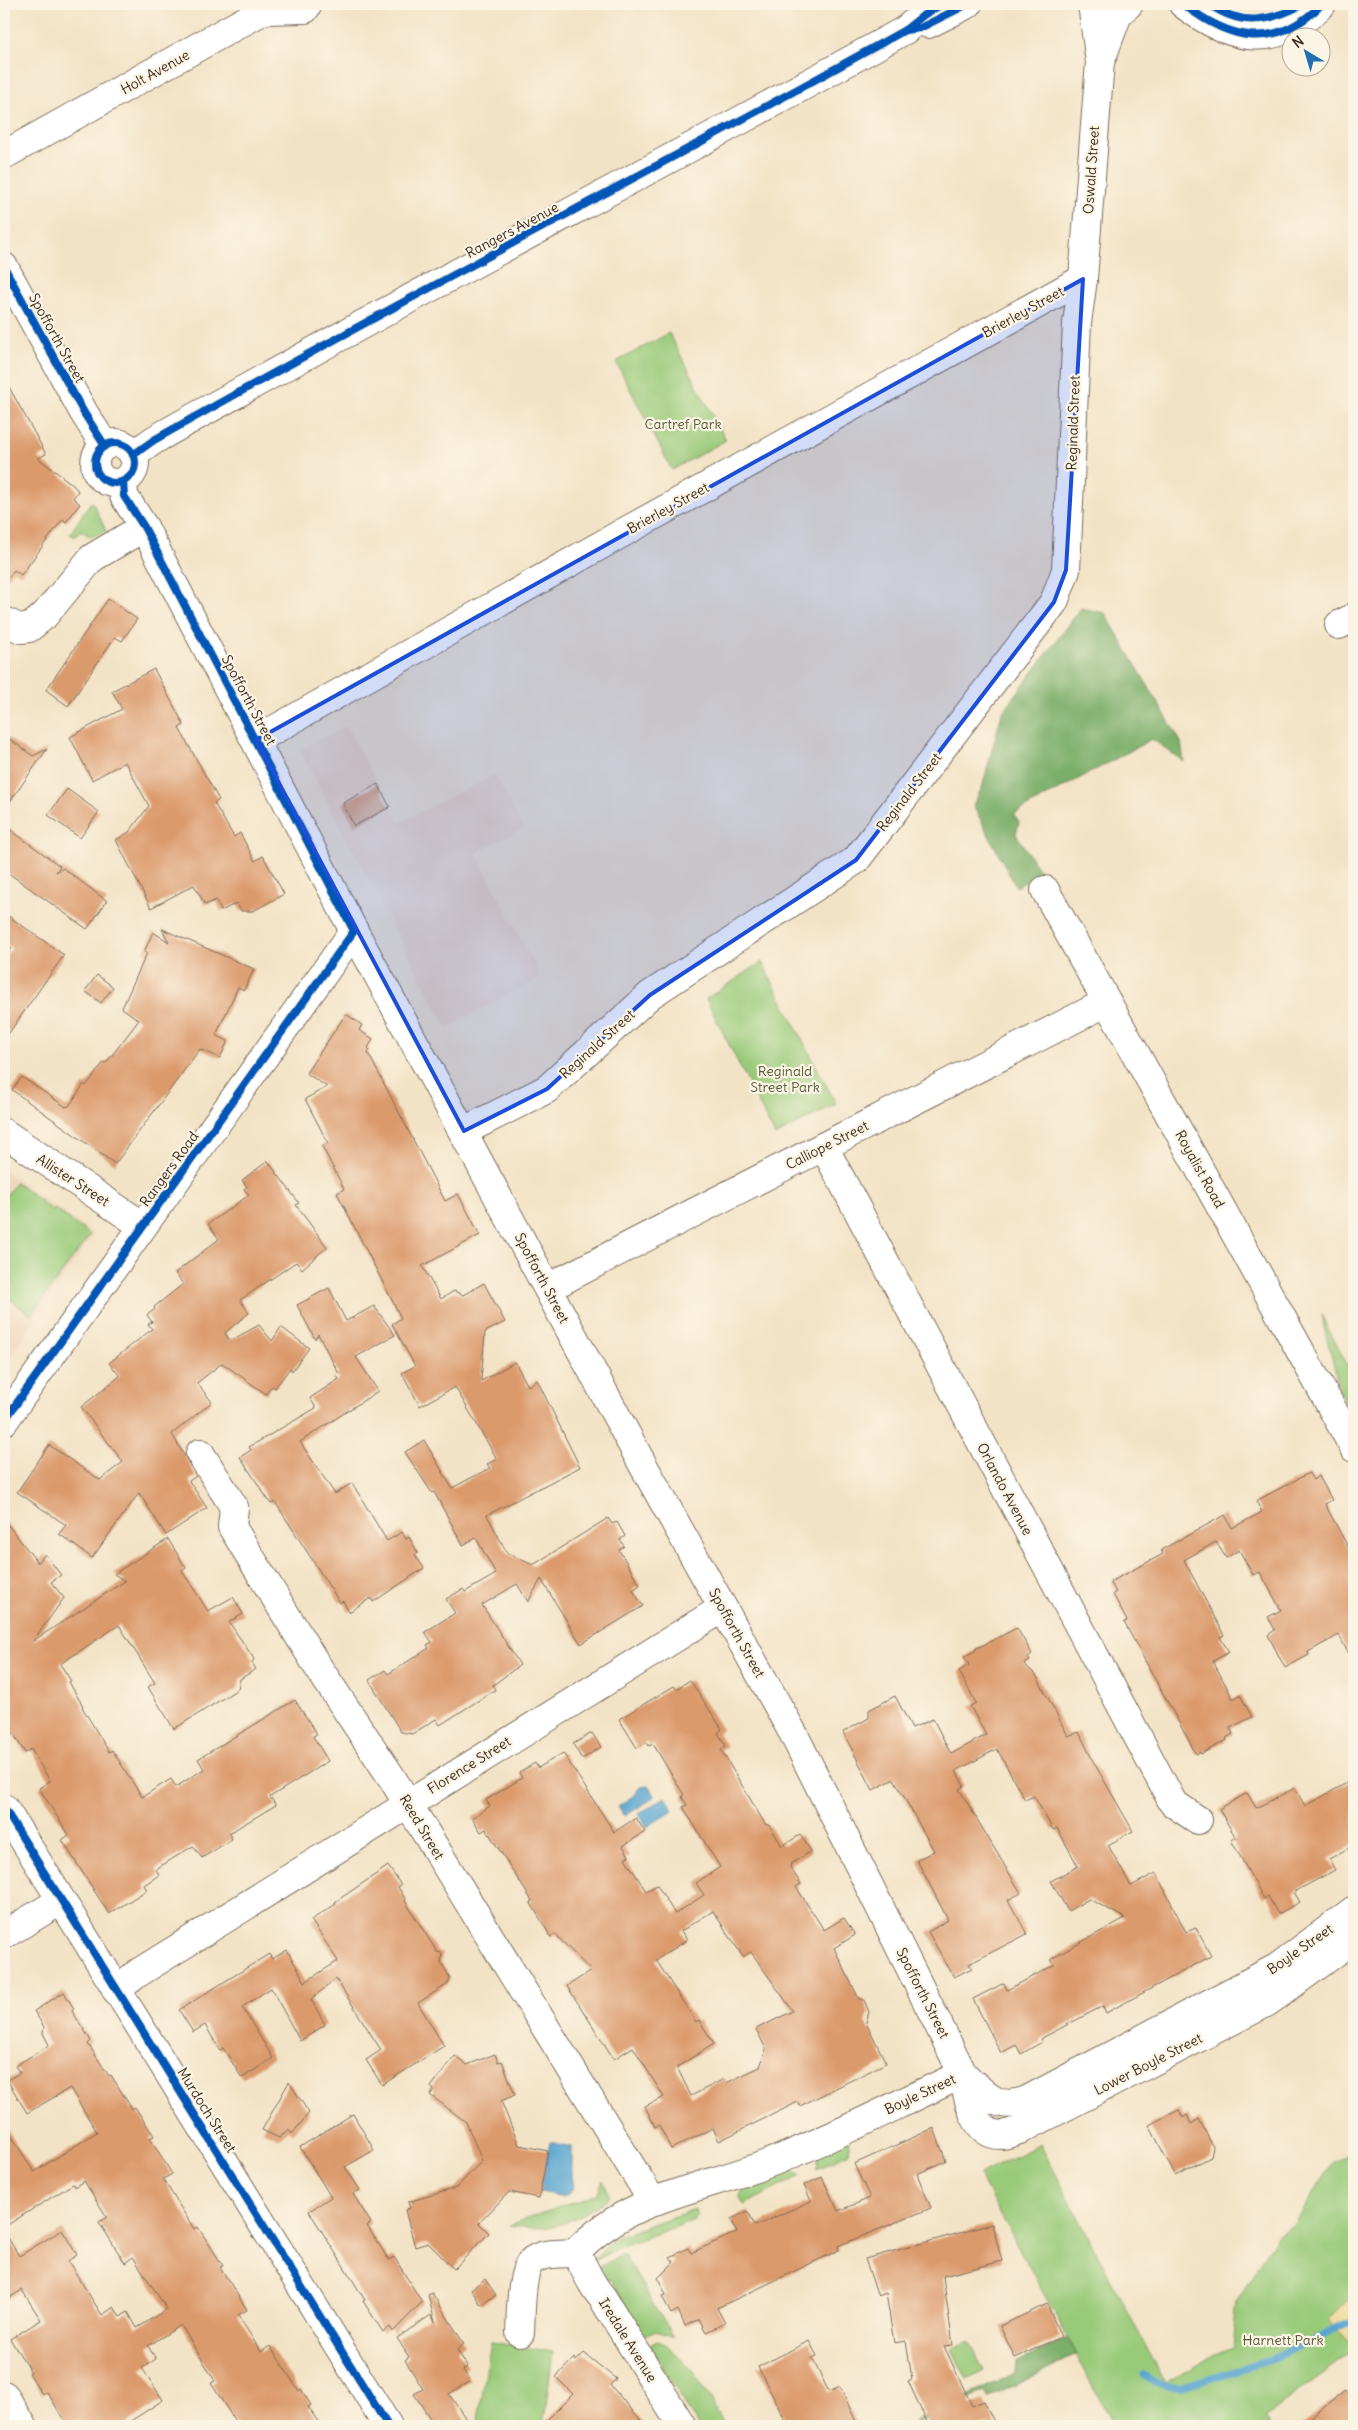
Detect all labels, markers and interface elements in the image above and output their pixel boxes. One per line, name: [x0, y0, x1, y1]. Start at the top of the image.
north arrow: [1280, 28, 1330, 78]
text: N: [1289, 32, 1307, 52]
street label: Holt Avenue: [117, 46, 193, 98]
street label: Oswald Street: [1079, 125, 1103, 215]
street label: Rangers Avenue: [462, 198, 562, 262]
street label: Brierley Street: [979, 282, 1067, 342]
street label: Spofforth Street: [25, 290, 89, 386]
street label: Reginald Street: [1062, 375, 1084, 471]
park label: Cartref Park: [644, 415, 722, 433]
street label: Brierley Street: [624, 478, 712, 538]
street label: Spofforth Street: [218, 652, 280, 748]
street label: Reginald Street: [873, 749, 946, 835]
street label: Reginald Street: [556, 1005, 639, 1083]
park label: Reginald Street Park: [750, 1062, 820, 1096]
street label: Calliope Street: [783, 1116, 872, 1174]
street label: Royalist Road: [1171, 1127, 1229, 1211]
street label: Rangers Road: [136, 1128, 202, 1210]
street label: Allister Street: [33, 1150, 113, 1210]
street label: Spofforth Street: [511, 1230, 573, 1326]
street label: Orlando Avenue: [973, 1440, 1037, 1538]
street label: Spofforth Street: [705, 1585, 769, 1681]
street label: Florence Street: [424, 1732, 514, 1798]
street label: Reed Street: [396, 1791, 449, 1863]
street label: Boyle Street: [1264, 1920, 1337, 1978]
street label: Spofforth Street: [892, 1945, 954, 2042]
street label: Lower Boyle Street: [1091, 2029, 1205, 2099]
street label: Murdoch Street: [174, 2064, 240, 2156]
street label: Boyle Street: [882, 2070, 959, 2118]
street label: Iredale Avenue: [595, 2295, 661, 2385]
park label: Harnett Park: [1242, 2331, 1324, 2349]

